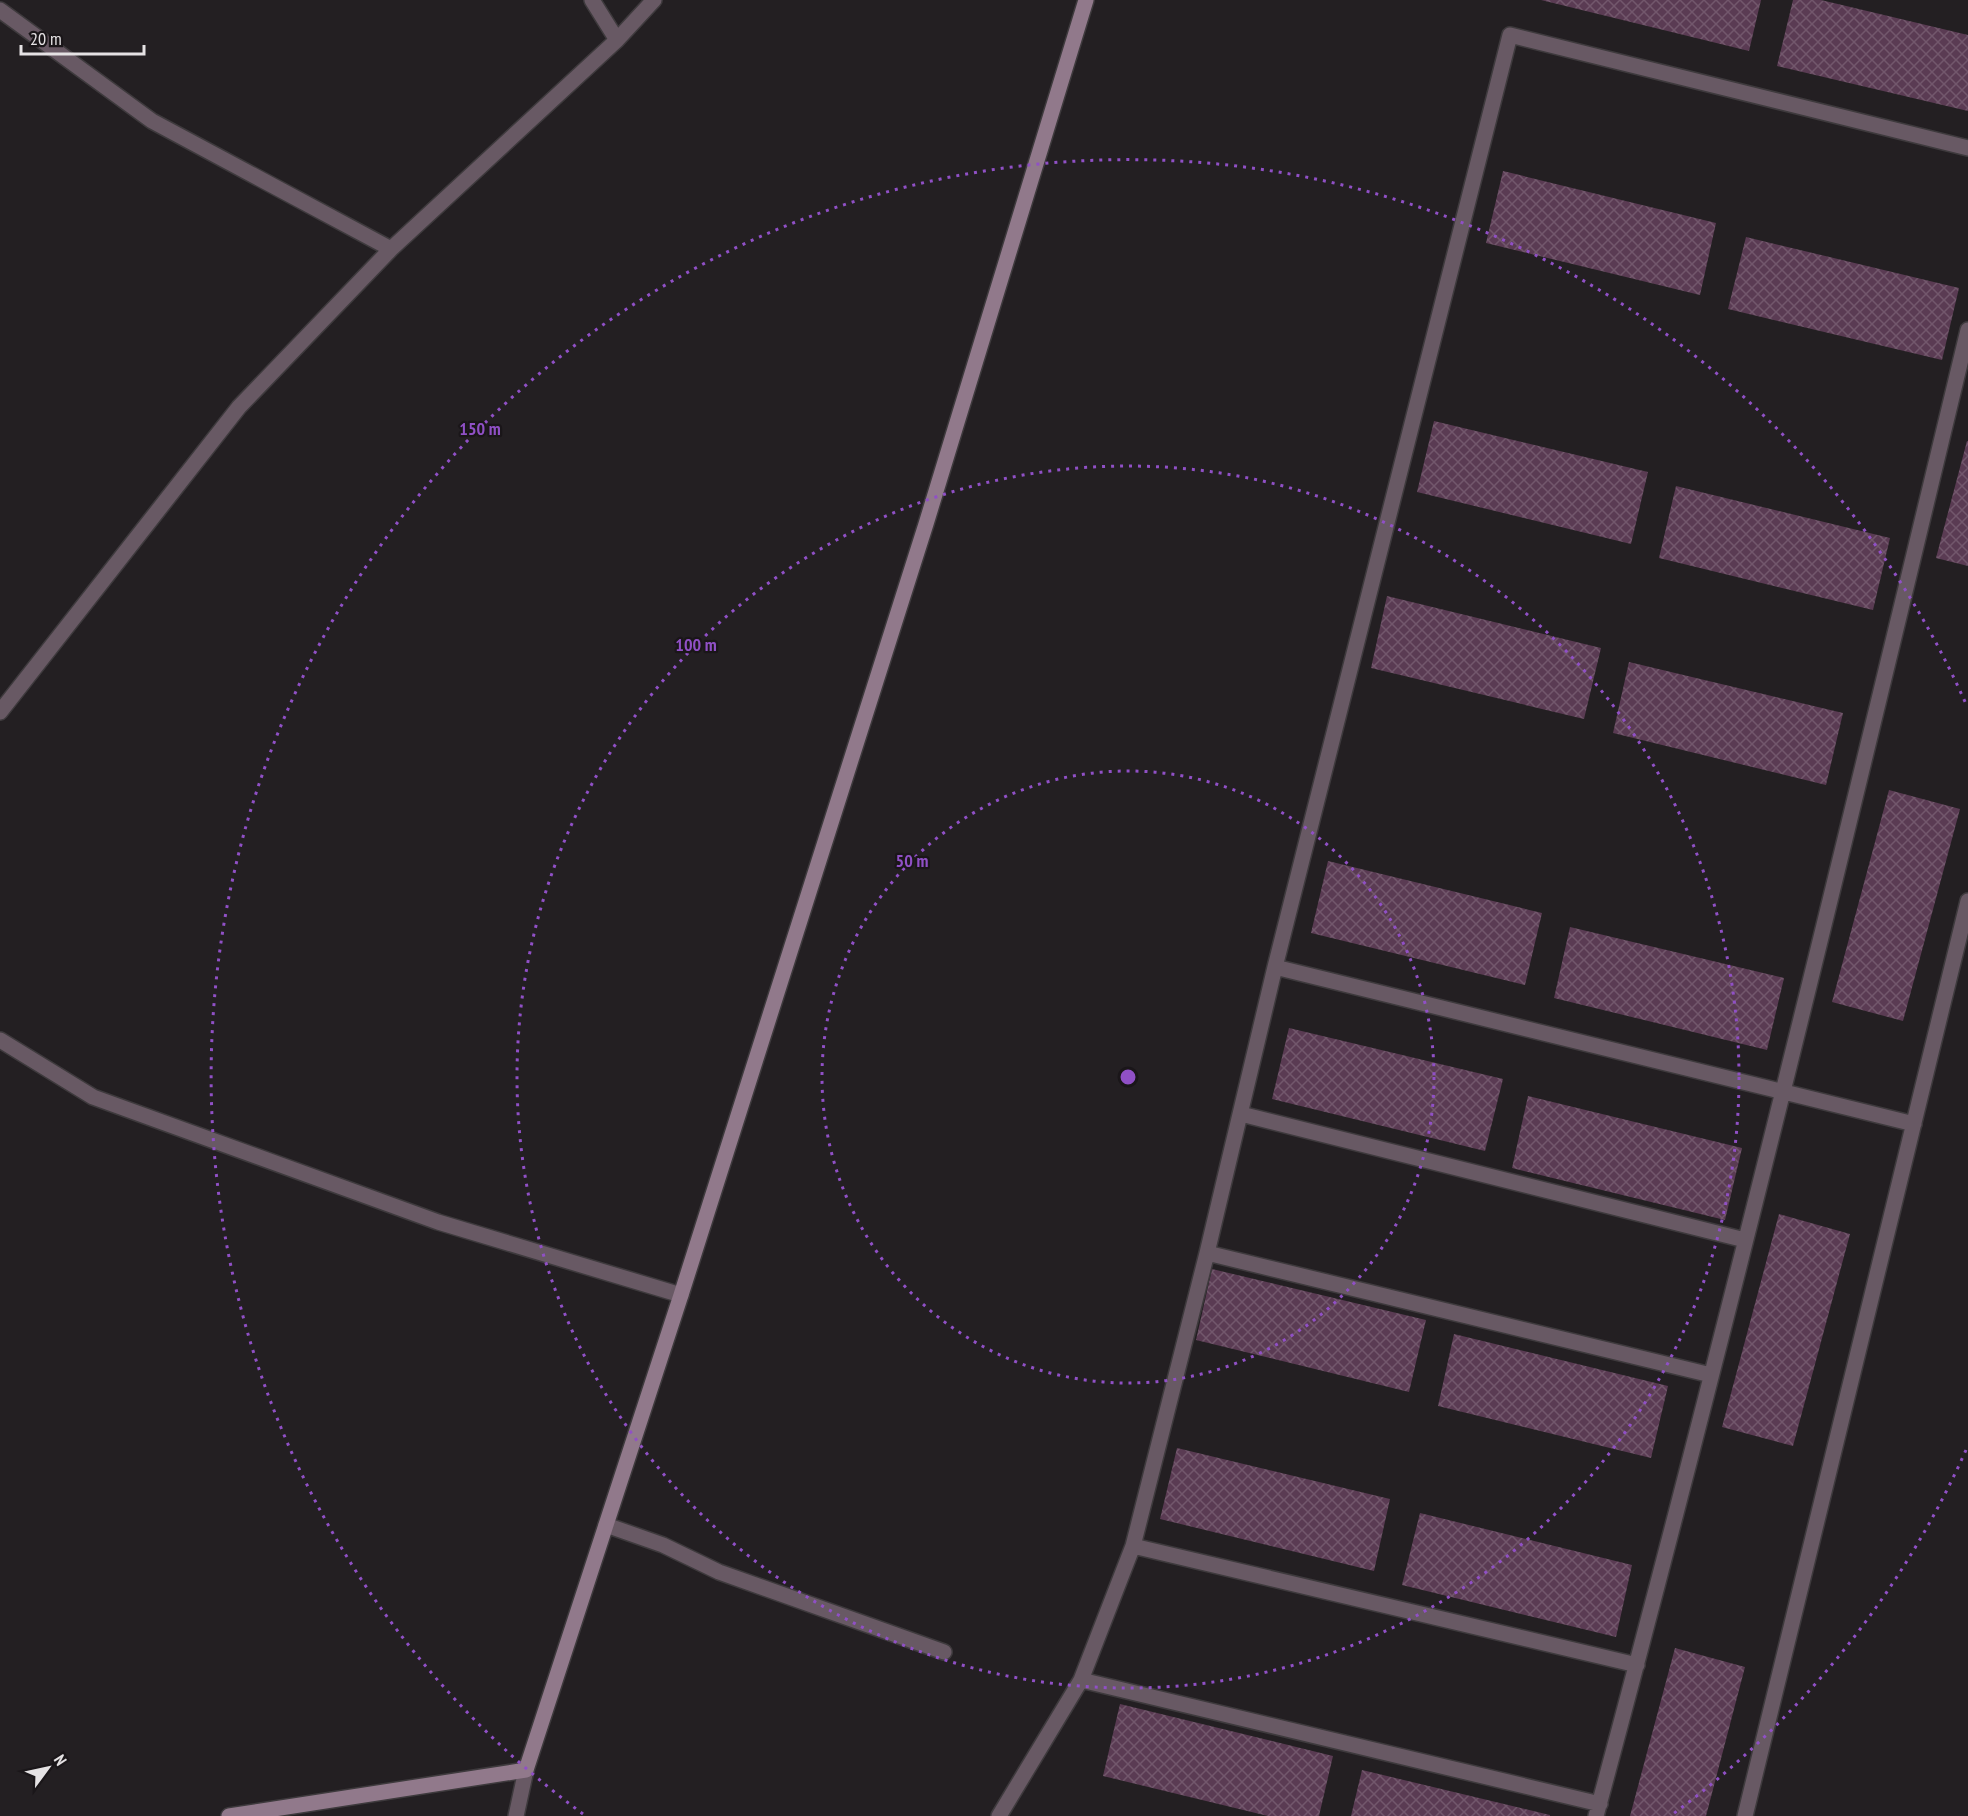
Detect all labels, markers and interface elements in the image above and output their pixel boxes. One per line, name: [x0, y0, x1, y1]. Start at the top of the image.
scale bar: [21, 18, 144, 56]
text: 20 m: [30, 27, 62, 50]
text: 150 m: [459, 417, 501, 440]
text: 100 m: [675, 633, 717, 656]
text: 50 m: [896, 849, 928, 872]
centre of rings: [1118, 1067, 1138, 1087]
north arrow: [18, 1738, 78, 1798]
text: N: [50, 1751, 71, 1769]

